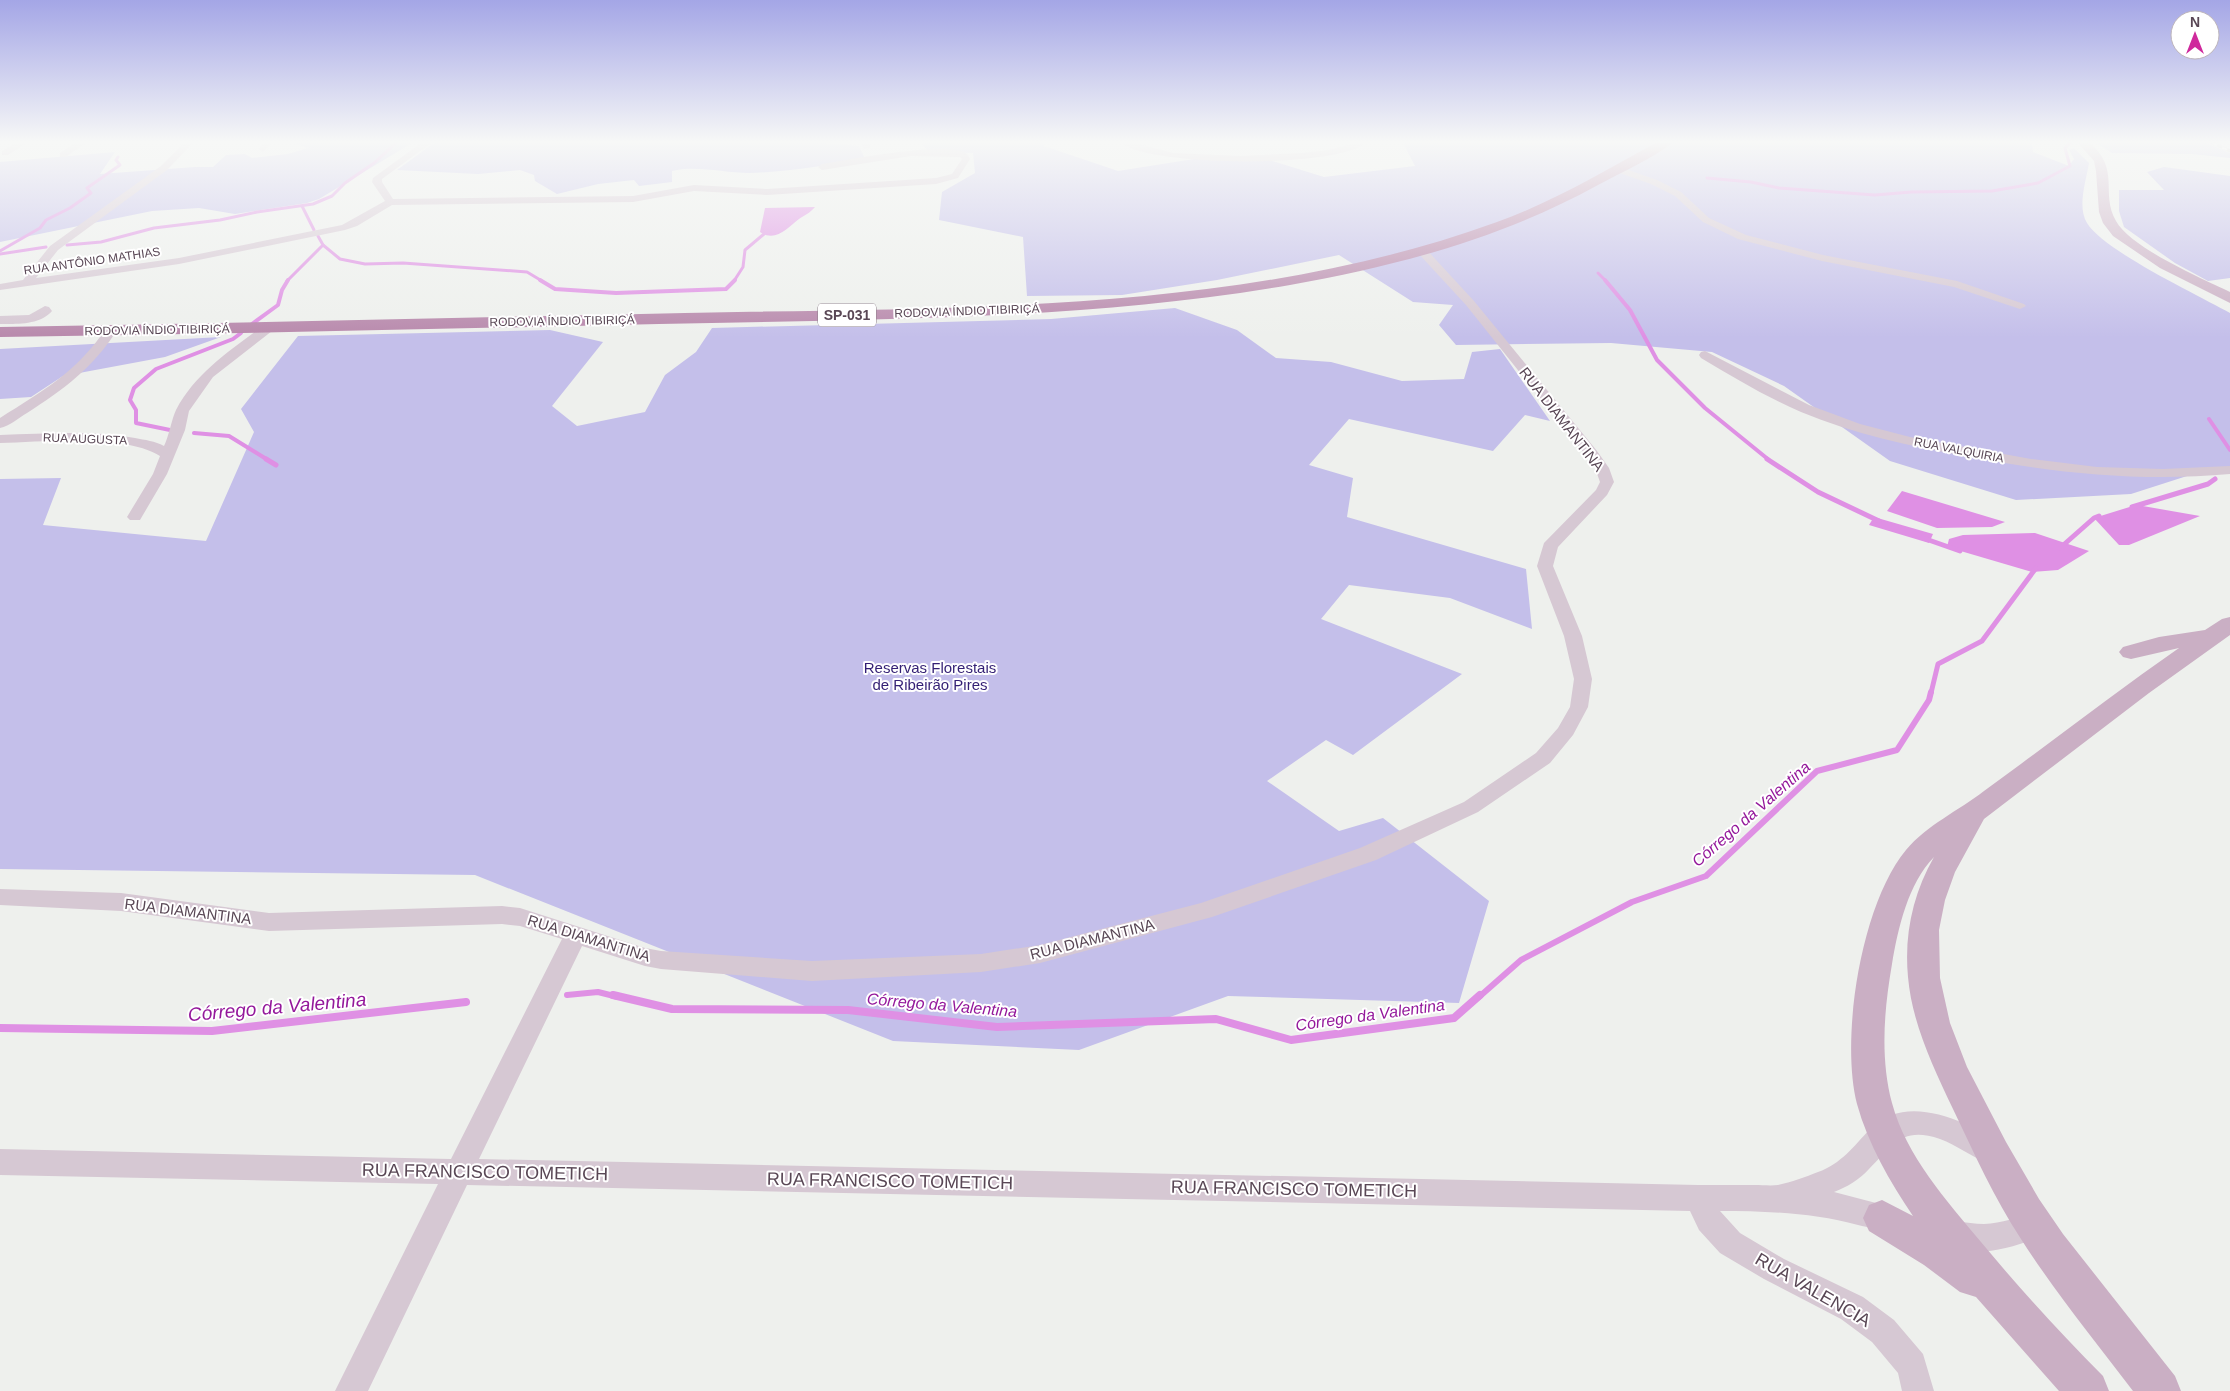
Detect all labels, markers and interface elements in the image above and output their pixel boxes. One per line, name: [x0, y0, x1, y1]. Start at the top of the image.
north arrow: [2170, 10, 2220, 60]
text: N: [2190, 14, 2200, 30]
street label: RUA ANTÔNIO MATHIAS: [23, 243, 161, 278]
street label: RODOVIA ÍNDIO TIBIRIÇÁ: [894, 300, 1040, 321]
road number: SP-031: [818, 304, 876, 326]
street label: RODOVIA ÍNDIO TIBIRIÇÁ: [489, 312, 635, 329]
street label: RODOVIA ÍNDIO TIBIRIÇÁ: [84, 321, 230, 338]
street label: RUA DIAMANTINA: [1516, 364, 1608, 474]
street label: RUA AUGUSTA: [43, 431, 127, 447]
street label: RUA VALQUIRIA: [1913, 434, 2005, 466]
park label: Reservas Florestais de Ribeirão Pires: [864, 659, 996, 693]
water label: Córrego da Valentina: [1689, 758, 1813, 870]
street label: RUA DIAMANTINA: [124, 895, 252, 927]
street label: RUA DIAMANTINA: [526, 911, 652, 965]
street label: RUA DIAMANTINA: [1028, 915, 1156, 963]
water label: Córrego da Valentina: [187, 989, 367, 1025]
water label: Córrego da Valentina: [866, 990, 1018, 1020]
water label: Córrego da Valentina: [1294, 996, 1446, 1034]
street label: RUA FRANCISCO TOMETICH: [362, 1160, 608, 1184]
street label: RUA FRANCISCO TOMETICH: [767, 1169, 1013, 1193]
street label: RUA FRANCISCO TOMETICH: [1171, 1177, 1417, 1201]
street label: RUA VALENCIA: [1752, 1249, 1874, 1331]

